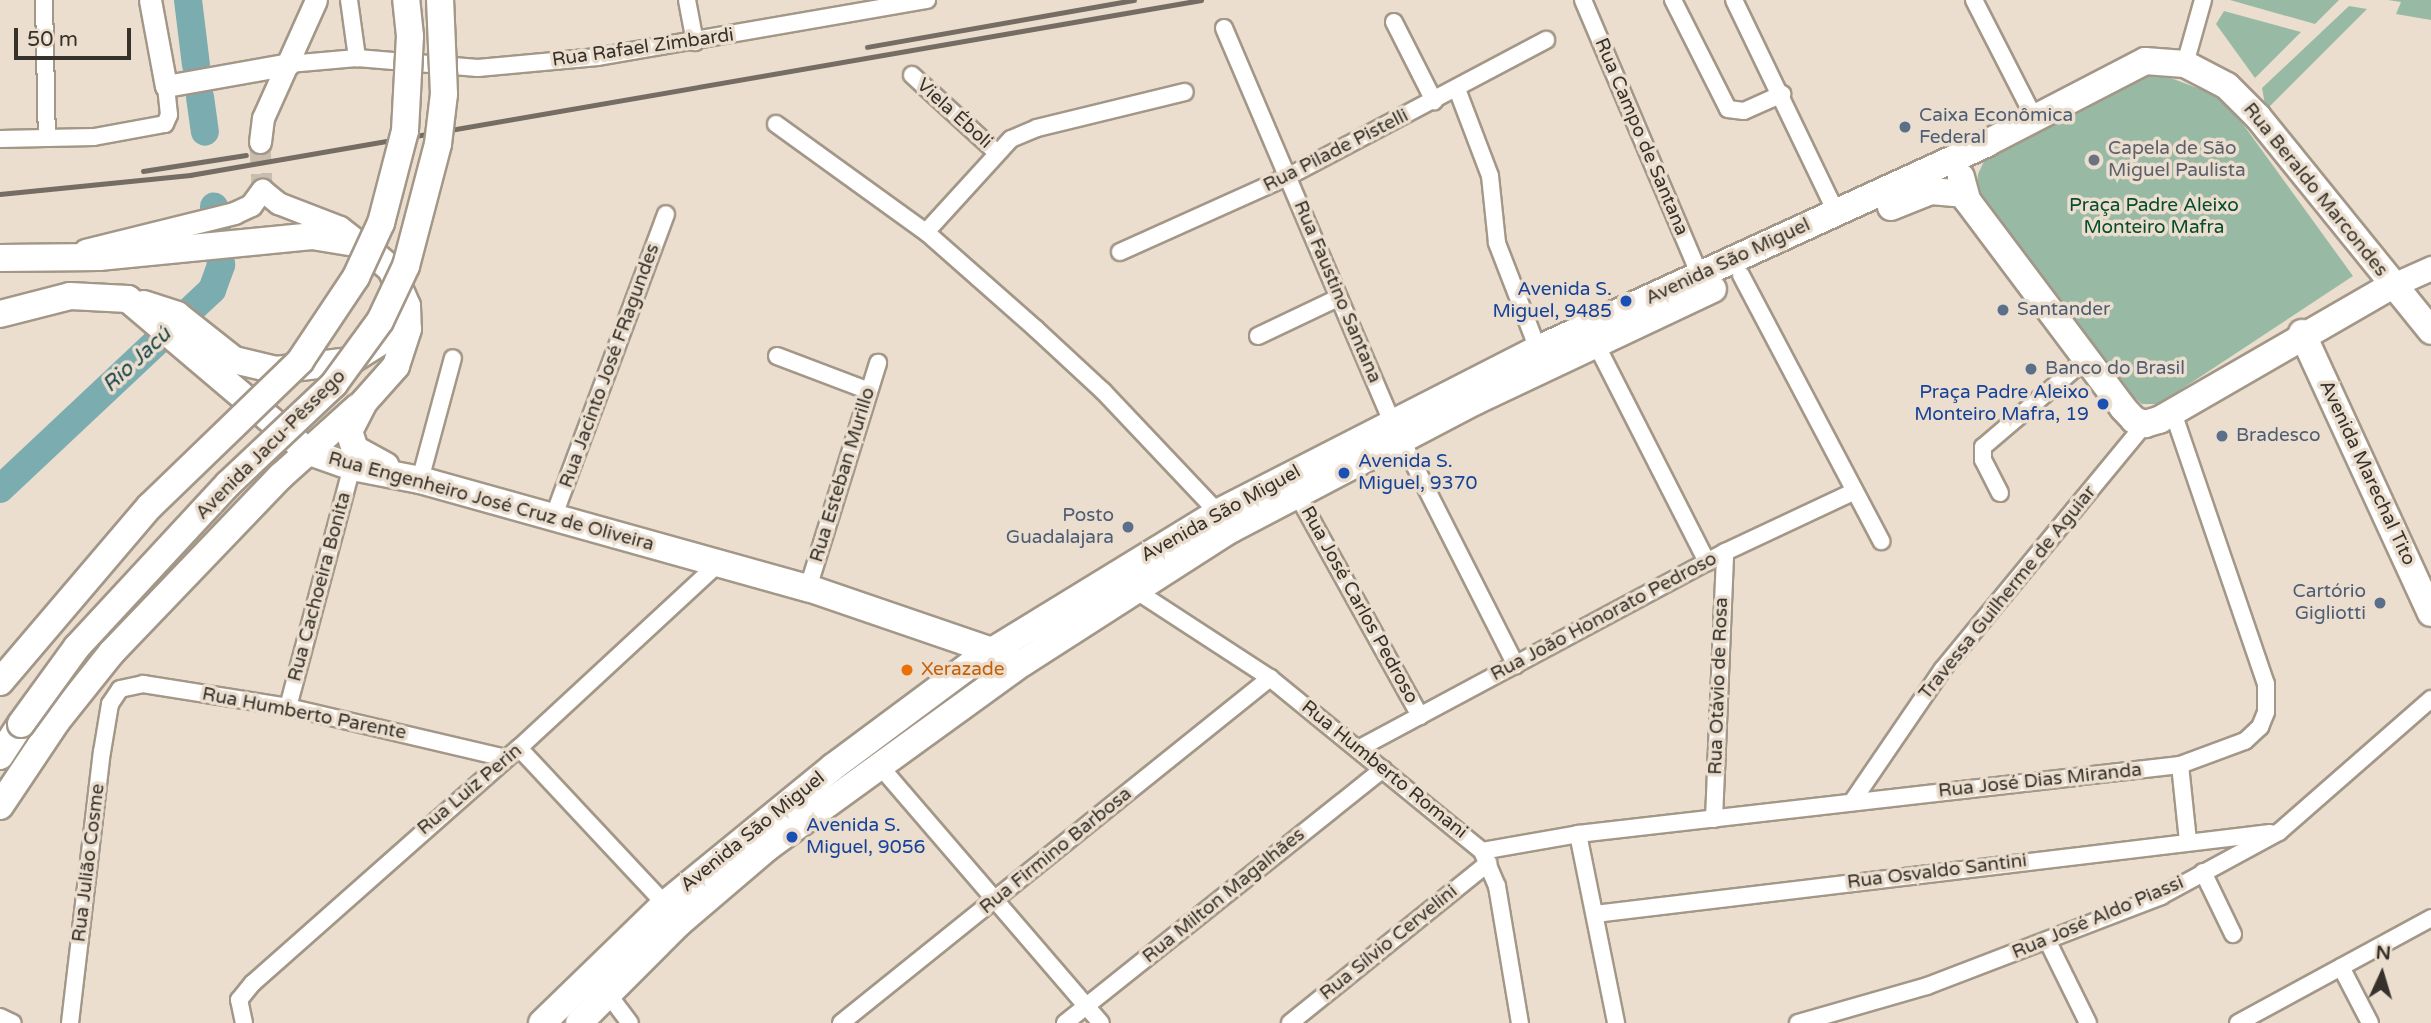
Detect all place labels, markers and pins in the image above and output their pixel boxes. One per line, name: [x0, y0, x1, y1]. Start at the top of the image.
place label: Caixa Econômica Federal: [1919, 105, 2073, 149]
marker: Caixa Econômica Federal: [1897, 119, 1913, 135]
place label: Capela de São Miguel Paulista: [2108, 138, 2246, 182]
marker: Capela de São Miguel Paulista: [2086, 152, 2102, 168]
place label: Avenida S. Miguel, 9485: [1492, 279, 1612, 323]
marker: Avenida S. Miguel, 9485: [1618, 293, 1634, 309]
place label: Santander: [2017, 299, 2110, 321]
marker: Santander: [1995, 302, 2011, 318]
place label: Banco do Brasil: [2045, 358, 2185, 380]
marker: Banco do Brasil: [2023, 361, 2039, 377]
place label: Praça Padre Aleixo Monteiro Mafra, 19: [1914, 382, 2089, 426]
marker: Praça Padre Aleixo Monteiro Mafra, 19: [2095, 396, 2111, 412]
place label: Bradesco: [2236, 425, 2320, 447]
marker: Bradesco: [2214, 428, 2230, 444]
place label: Avenida S. Miguel, 9370: [1358, 451, 1478, 495]
marker: Avenida S. Miguel, 9370: [1336, 465, 1352, 481]
place label: Posto Guadalajara: [1006, 505, 1114, 549]
marker: Posto Guadalajara: [1120, 519, 1136, 535]
place label: Cartório Gigliotti: [2293, 581, 2366, 625]
marker: Cartório Gigliotti: [2372, 595, 2388, 611]
place label: Xerazade: [921, 659, 1005, 681]
marker: Xerazade: [899, 662, 915, 678]
place label: Avenida S. Miguel, 9056: [806, 815, 926, 859]
marker: Avenida S. Miguel, 9056: [784, 829, 800, 845]

